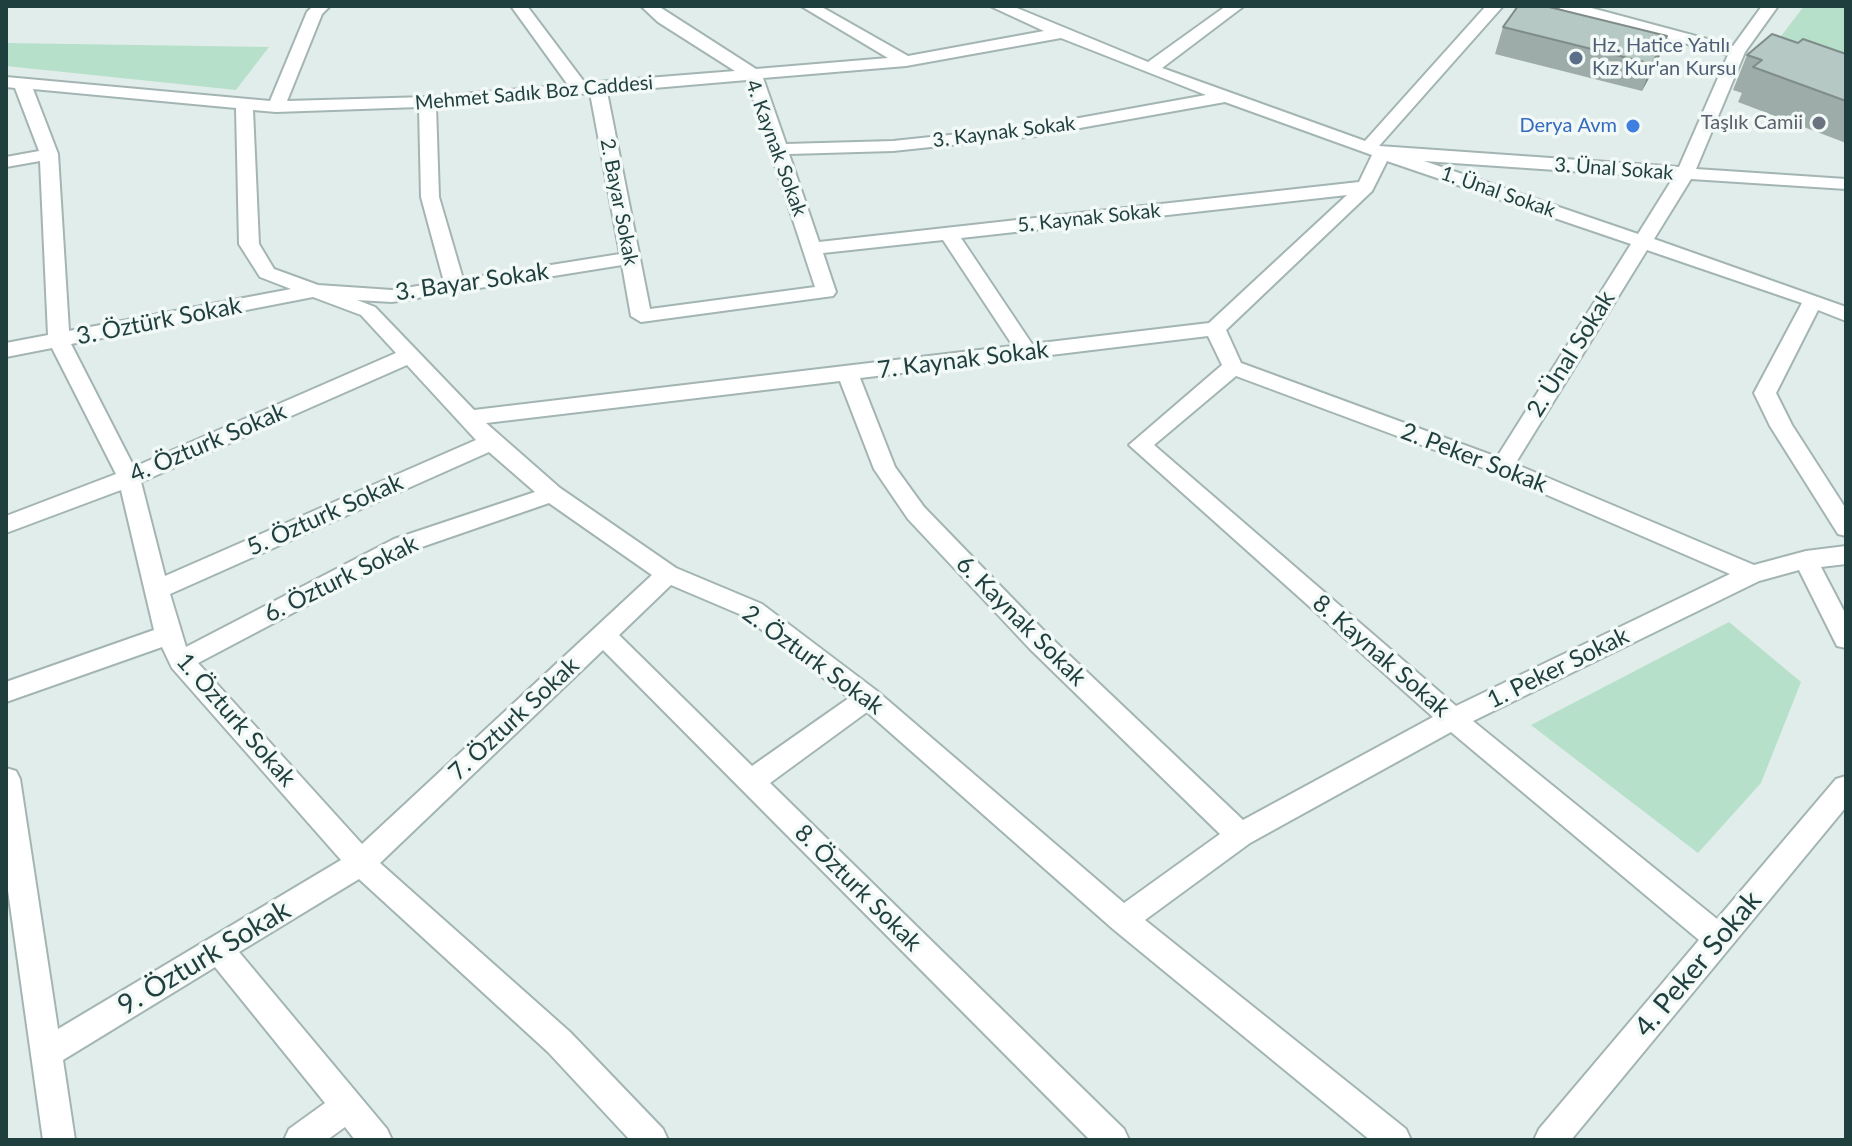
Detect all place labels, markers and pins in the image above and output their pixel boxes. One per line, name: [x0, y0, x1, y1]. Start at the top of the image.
place label: Hz. Hatice Yatılı Kız Kur'an Kursu: [1592, 34, 1736, 81]
marker: Hz. Hatice Yatılı Kız Kur'an Kursu: [1567, 49, 1585, 67]
place label: Taşlık Camii: [1701, 111, 1803, 135]
place label: Derya Avm: [1519, 114, 1617, 138]
marker: Taşlık Camii: [1810, 114, 1828, 132]
marker: Derya Avm: [1624, 117, 1642, 135]

